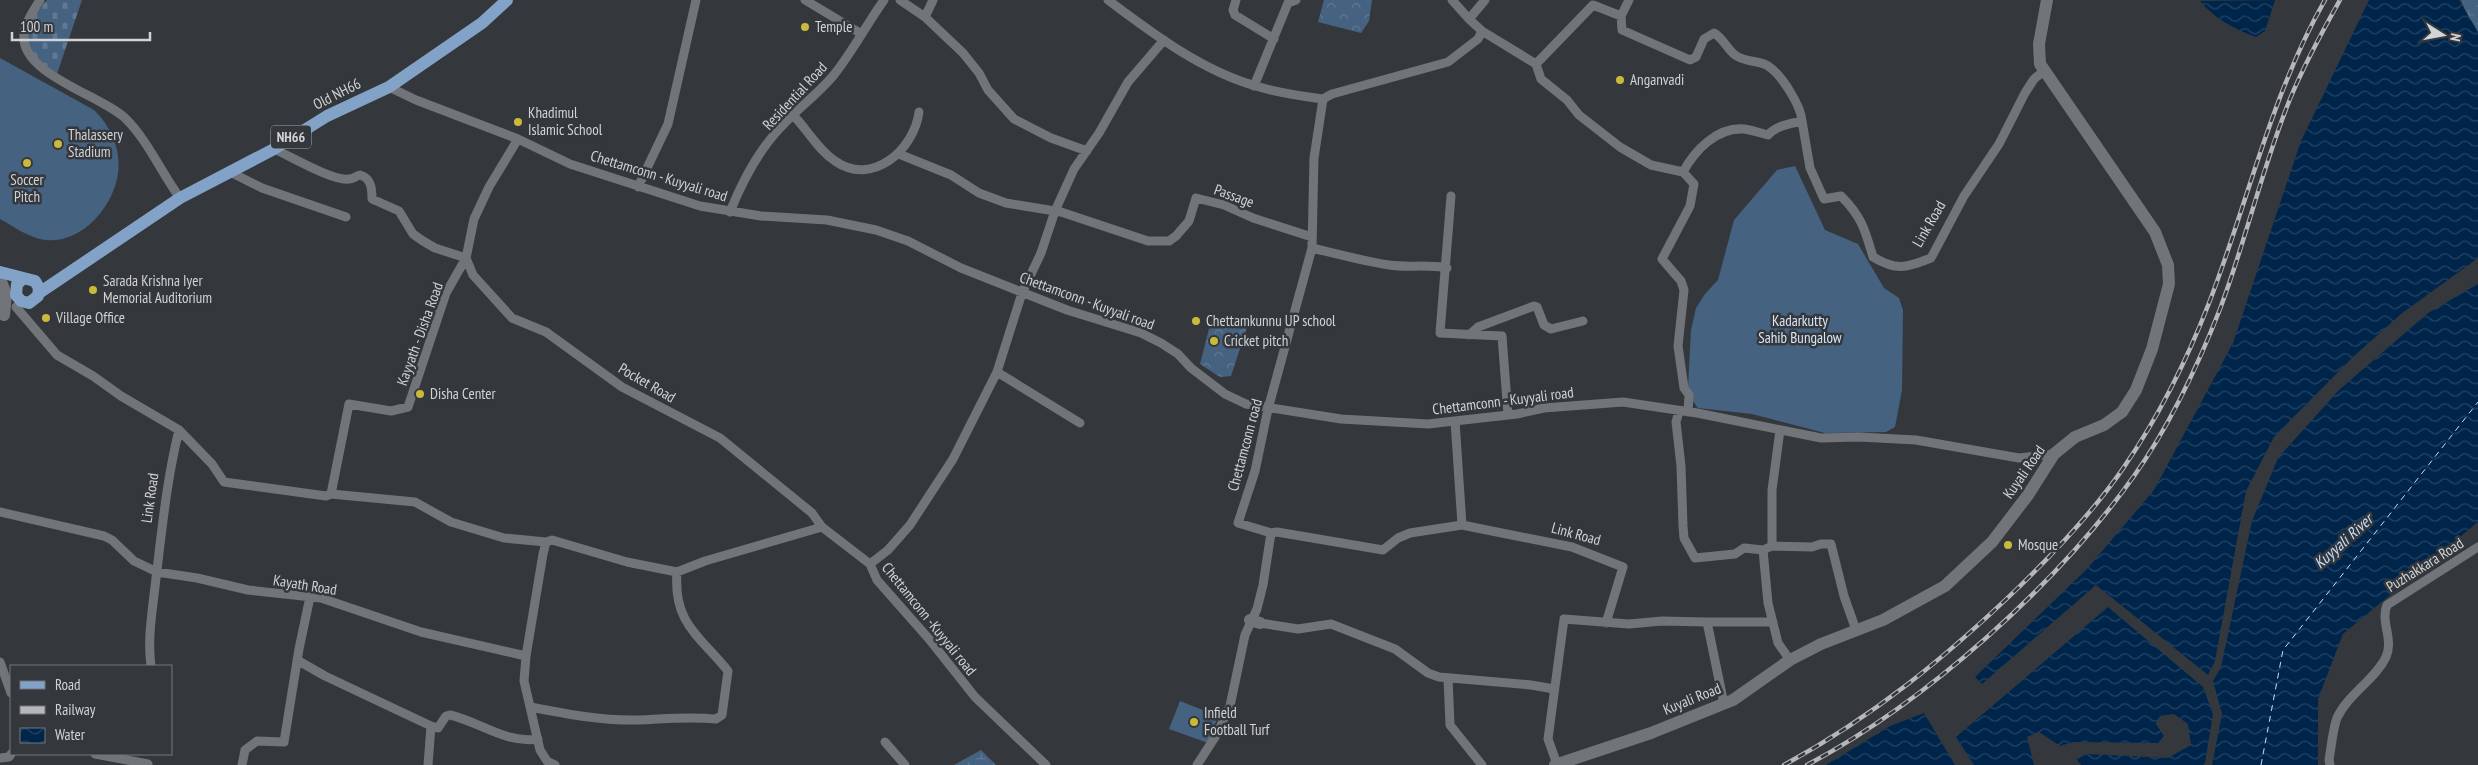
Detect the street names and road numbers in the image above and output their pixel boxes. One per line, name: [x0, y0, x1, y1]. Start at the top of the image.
street label: Residential Road: [758, 58, 831, 134]
street label: Old NH66: [310, 73, 364, 114]
road number: NH66: [271, 125, 311, 148]
street label: Chettamconn - Kuyyali road: [588, 146, 730, 205]
street label: Passage: [1212, 180, 1257, 212]
street label: Link Road: [1908, 197, 1949, 250]
street label: Chettamconn - Kuyyali road: [1017, 267, 1157, 334]
street label: Kayyath - Disha Road: [392, 280, 447, 388]
street label: Pocket Road: [615, 359, 679, 407]
street label: Chettamconn - Kuyyali road: [1431, 382, 1575, 419]
street label: Chettamconn road: [1223, 397, 1266, 493]
street label: Kuyali Road: [1998, 441, 2049, 502]
street label: Link Road: [137, 472, 162, 524]
street label: Link Road: [1549, 518, 1603, 549]
street label: Puzhakkara Road: [2383, 533, 2467, 596]
street label: Chettamconn -Kuyyali road: [878, 558, 981, 679]
street label: Kayath Road: [272, 570, 338, 599]
street label: Kuyali Road: [1660, 678, 1724, 719]

